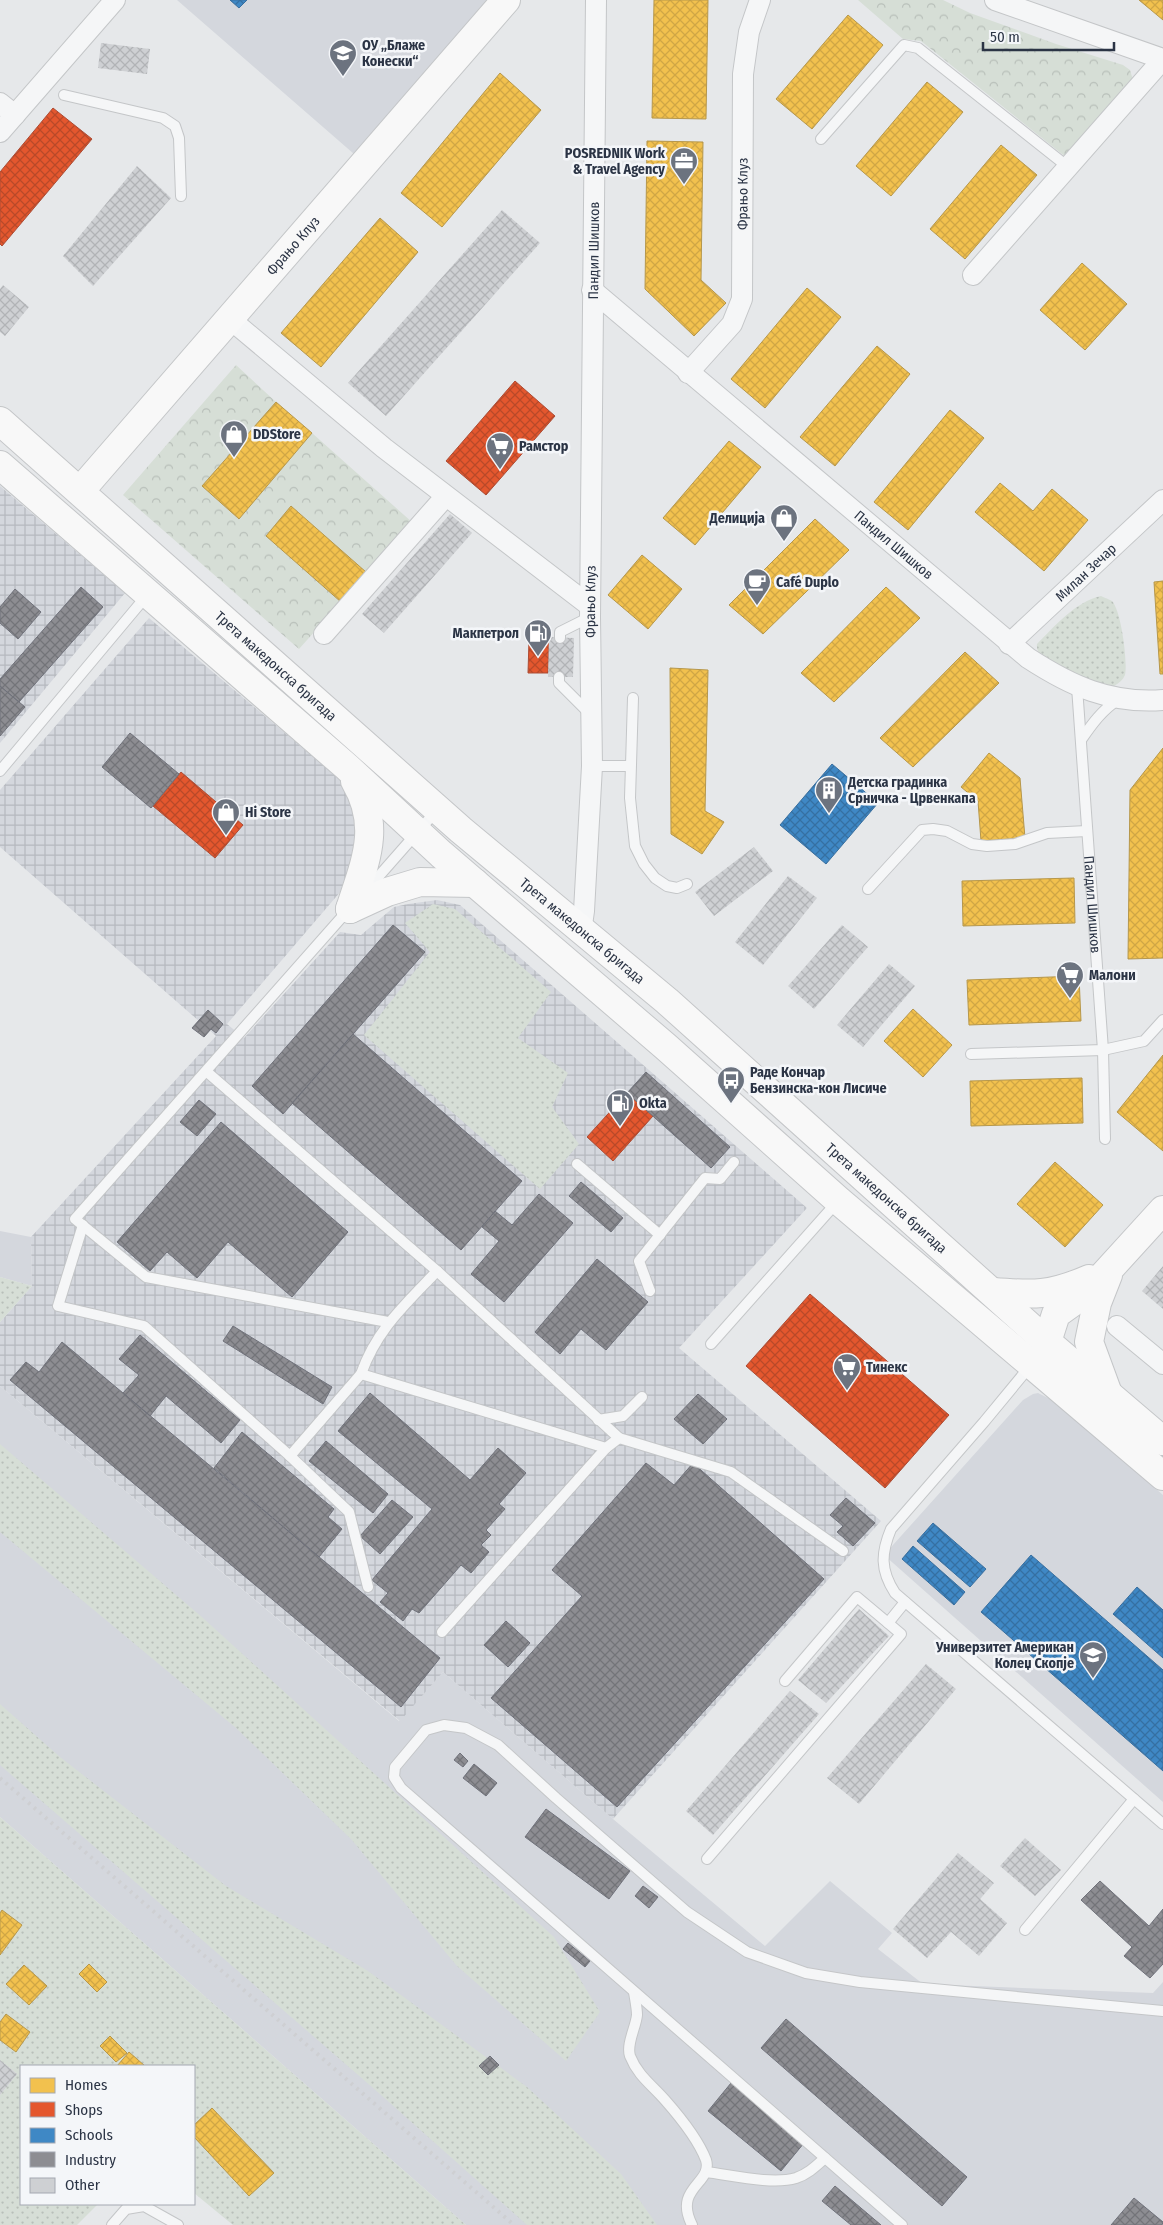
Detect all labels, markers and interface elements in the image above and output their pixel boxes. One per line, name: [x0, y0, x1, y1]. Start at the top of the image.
scale bar: [983, 20, 1114, 52]
text: 50 m: [990, 28, 1020, 46]
place label: ОУ „Блаже Конески“: [362, 37, 425, 70]
school or university icon: ОУ „Блаже Конески“: [328, 38, 358, 77]
place label: POSREDNIK Work & Travel Agency: [565, 145, 666, 178]
office icon: POSREDNIK Work & Travel Agency: [669, 146, 699, 185]
street label: Фрањо Клуз: [734, 157, 751, 230]
street label: Пандил Шишков: [585, 201, 603, 299]
street label: Фрањо Клуз: [263, 213, 323, 278]
shop icon: DDStore: [219, 419, 249, 458]
place label: DDStore: [253, 426, 301, 443]
supermarket icon: Рамстор: [485, 431, 515, 470]
place label: Рамстор: [519, 438, 569, 455]
shop icon: Делиција: [769, 503, 799, 542]
street label: Пандил Шишков: [851, 507, 937, 583]
place label: Делиција: [709, 510, 765, 527]
street label: Милан Зечар: [1052, 540, 1120, 605]
street label: Фрањо Клуз: [581, 565, 599, 638]
cafe icon: Café Duplo: [742, 567, 772, 606]
place label: Café Duplo: [776, 574, 840, 591]
street label: Трета македонска бригада: [212, 607, 340, 724]
fuel station icon: Макпетрол: [523, 618, 553, 657]
place label: Макпетрол: [453, 625, 519, 642]
place label: Детска градинка Срничка - Црвенкапа: [847, 774, 976, 807]
building icon: Детска градинка Срничка - Црвенкапа: [814, 775, 844, 814]
shop icon: Hi Store: [211, 797, 241, 836]
place label: Hi Store: [245, 804, 291, 821]
street label: Пандил Шишков: [1081, 855, 1105, 954]
street label: Трета македонска бригада: [517, 874, 648, 987]
supermarket icon: Малони: [1055, 960, 1085, 999]
place label: Малони: [1089, 967, 1136, 984]
place label: Раде Кончар Бензинска-кон Лисиче: [750, 1064, 887, 1097]
bus stop icon: Раде Кончар Бензинска-кон Лисиче: [716, 1065, 746, 1104]
fuel station icon: Okta: [605, 1088, 635, 1127]
place label: Okta: [639, 1095, 667, 1112]
street label: Трета македонска бригада: [822, 1139, 951, 1257]
supermarket icon: Тинекс: [832, 1352, 862, 1391]
place label: Тинекс: [866, 1359, 908, 1376]
place label: Универзитет Американ Колеџ Скопје: [935, 1639, 1074, 1672]
school or university icon: Универзитет Американ Колеџ Скопје: [1078, 1640, 1108, 1679]
legend: [20, 2065, 195, 2205]
text: Homes: [65, 2076, 107, 2094]
text: Shops: [65, 2101, 103, 2119]
text: Schools: [65, 2126, 113, 2144]
text: Industry: [65, 2151, 116, 2169]
text: Other: [65, 2176, 101, 2194]

